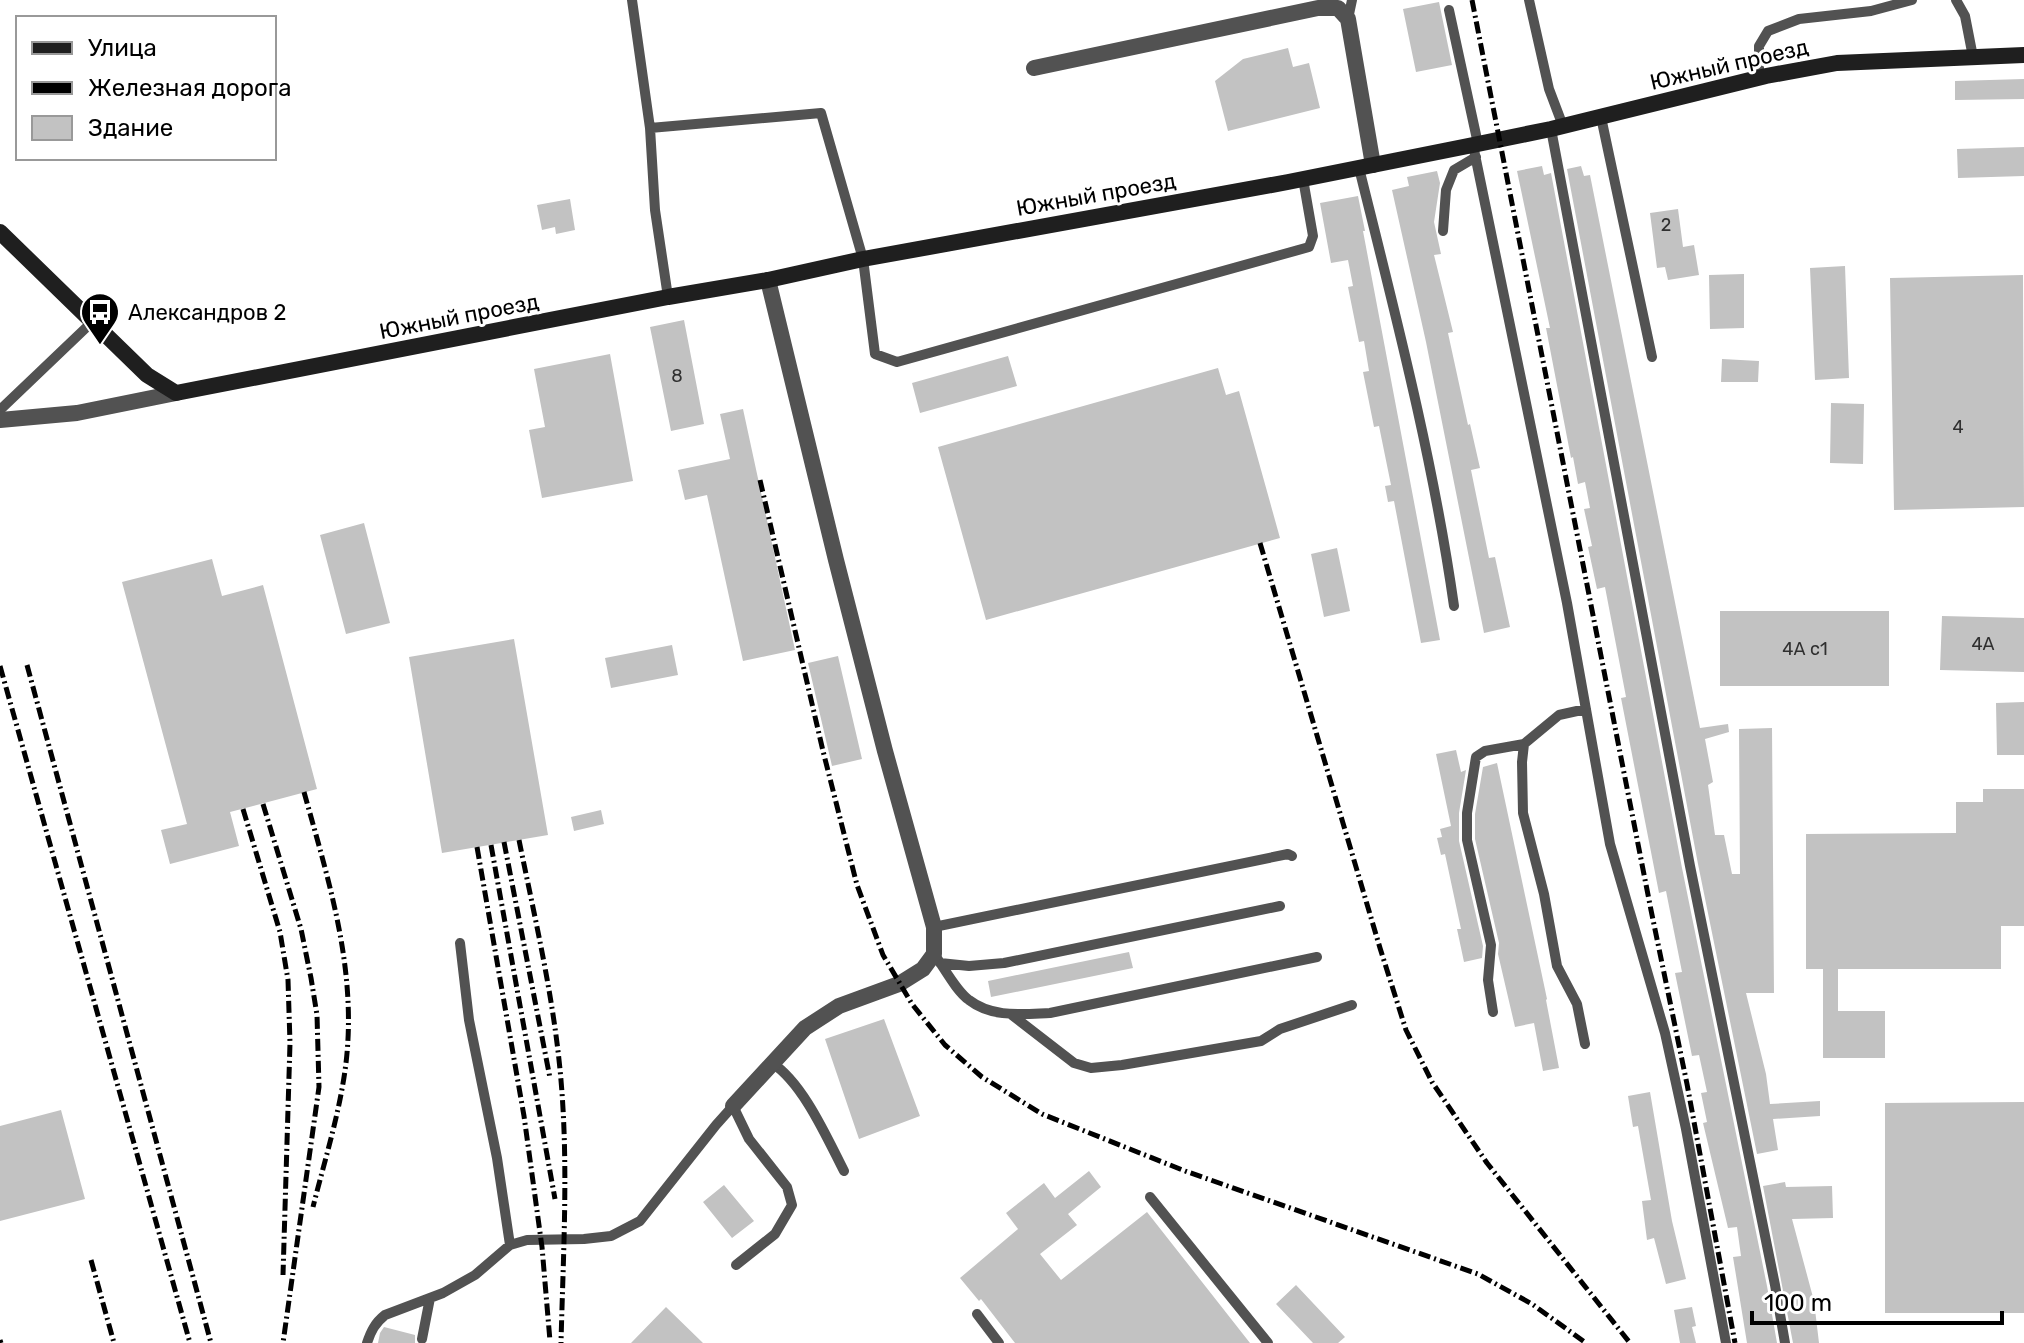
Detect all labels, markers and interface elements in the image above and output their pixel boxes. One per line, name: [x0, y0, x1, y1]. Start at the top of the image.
legend: [16, 16, 276, 160]
street label: Южный проезд: [1647, 33, 1811, 96]
text: Улица: [88, 34, 157, 62]
text: Железная дорога: [88, 74, 291, 102]
text: Здание: [88, 114, 173, 142]
street label: Южный проезд: [1014, 167, 1178, 222]
house number: 2: [1661, 214, 1671, 236]
street label: Южный проезд: [377, 288, 541, 345]
bus stop icon: Александров 2: [79, 291, 121, 346]
place label: Александров 2: [128, 299, 286, 326]
house number: 8: [671, 365, 683, 387]
house number: 4: [1952, 416, 1964, 438]
house number: 4А: [1971, 633, 1995, 655]
house number: 4А с1: [1782, 638, 1828, 660]
scale bar: [1752, 1275, 2002, 1325]
text: 100 m: [1764, 1289, 1832, 1317]

